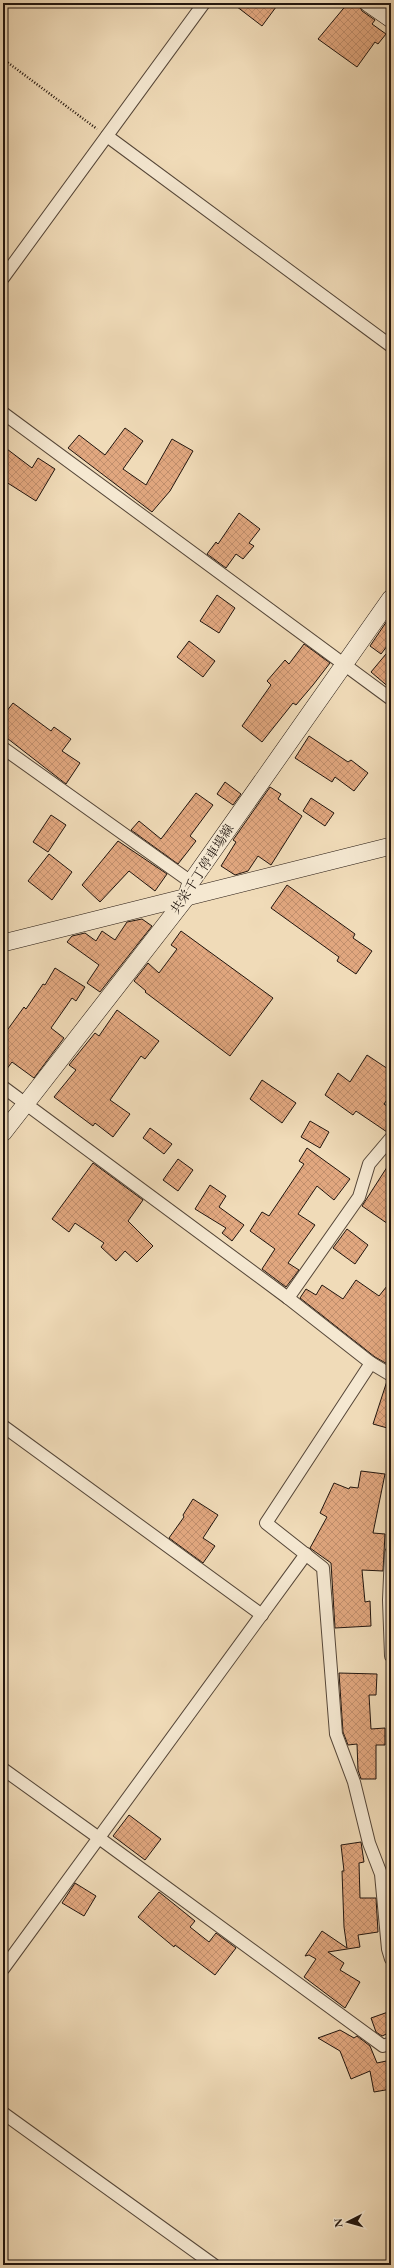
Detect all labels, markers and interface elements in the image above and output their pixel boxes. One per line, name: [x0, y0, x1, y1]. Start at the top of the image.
street label: 共栄千丁停車場線: [167, 821, 237, 917]
north arrow: [328, 2202, 368, 2242]
text: N: [331, 2218, 345, 2228]

